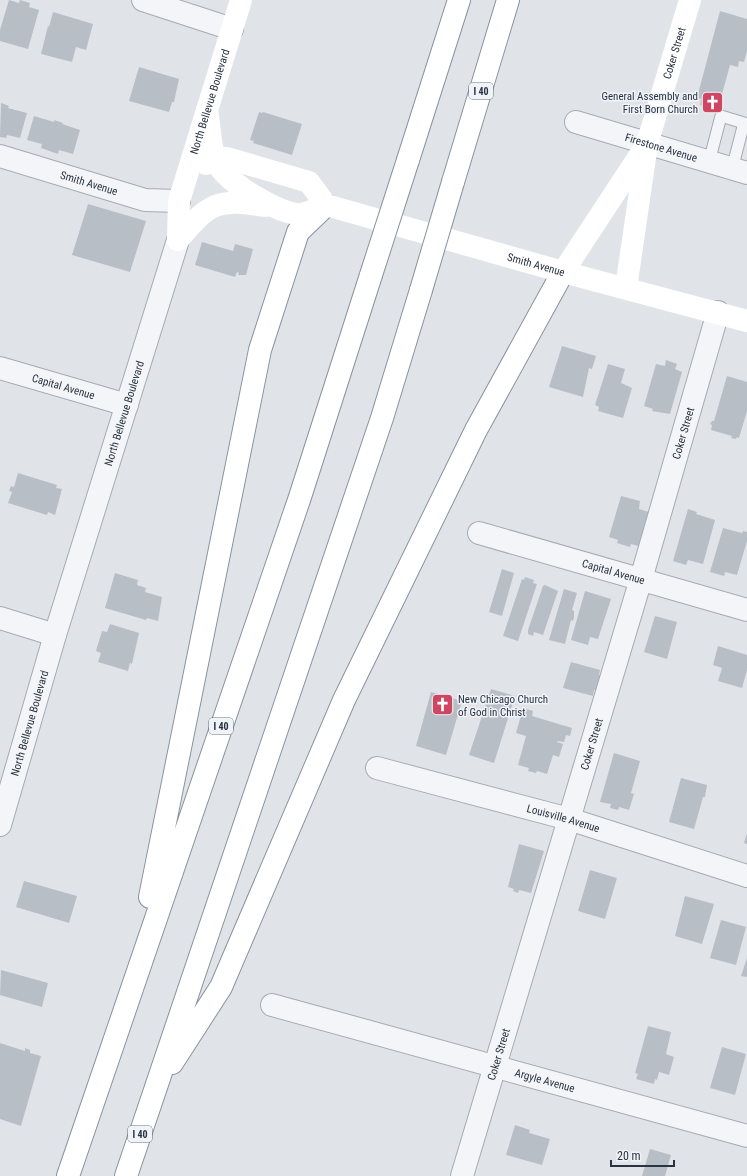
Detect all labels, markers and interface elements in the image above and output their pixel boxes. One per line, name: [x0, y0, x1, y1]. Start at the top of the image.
street label: Coker Street: [661, 26, 689, 81]
street label: North Bellevue Boulevard: [188, 48, 232, 156]
road number: I 40: [469, 83, 493, 99]
church icon: General Assembly and First Born Church: [700, 89, 726, 115]
place label: General Assembly and First Born Church: [601, 90, 698, 116]
street label: Firestone Avenue: [624, 131, 699, 165]
street label: Smith Avenue: [59, 169, 119, 198]
street label: Smith Avenue: [506, 251, 566, 279]
street label: North Bellevue Boulevard: [102, 359, 147, 468]
street label: Capital Avenue: [30, 372, 96, 402]
street label: Coker Street: [670, 406, 697, 461]
street label: Capital Avenue: [580, 557, 646, 587]
street label: North Bellevue Boulevard: [9, 669, 51, 778]
church icon: New Chicago Church of God in Christ: [429, 692, 455, 718]
place label: New Chicago Church of God in Christ: [458, 693, 548, 719]
street label: Coker Street: [578, 717, 606, 772]
road number: I 40: [209, 718, 233, 734]
street label: Louisville Avenue: [525, 802, 601, 835]
street label: Coker Street: [485, 1027, 513, 1082]
street label: Argyle Avenue: [513, 1066, 576, 1095]
road number: I 40: [128, 1126, 152, 1142]
scale bar: [611, 1142, 674, 1168]
text: 20 m: [617, 1149, 641, 1163]

